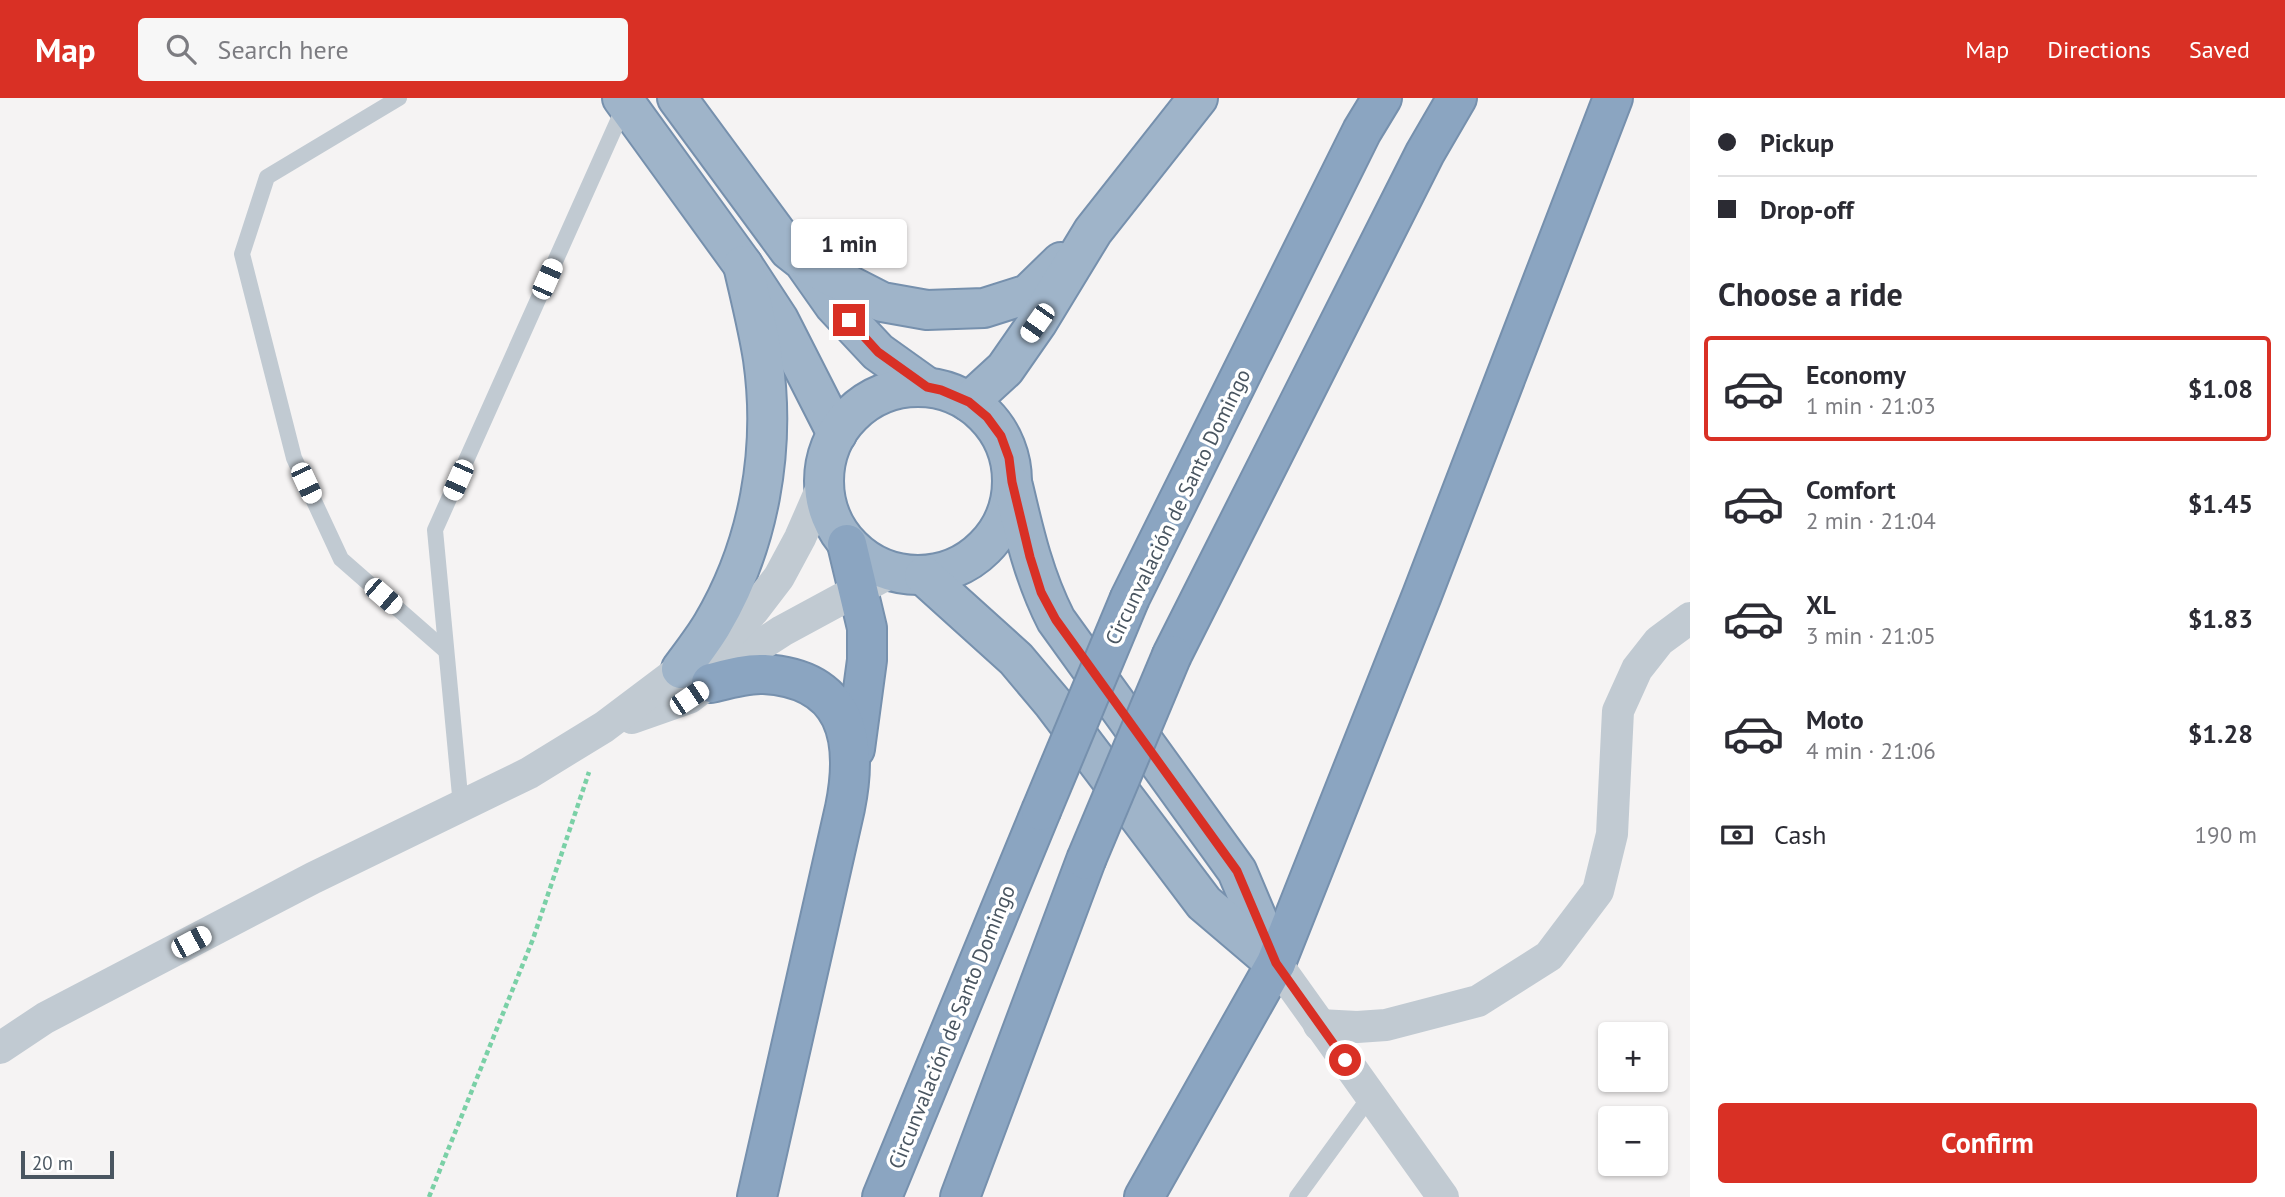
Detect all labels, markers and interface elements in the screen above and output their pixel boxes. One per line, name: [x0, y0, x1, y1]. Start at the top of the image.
search box: [138, 18, 628, 81]
text: Map: [35, 28, 96, 71]
icon: search: [162, 30, 200, 68]
text: Search here: [218, 33, 349, 66]
text: Map: [1965, 34, 2009, 65]
text: Directions: [2047, 34, 2151, 65]
text: Saved: [2189, 34, 2250, 65]
text: Pickup: [1760, 126, 1834, 159]
text: Drop-off: [1760, 193, 1854, 226]
callout: 1 min: [791, 218, 907, 268]
text: 1 min: [821, 229, 877, 258]
car: [529, 256, 566, 302]
text: Choose a ride: [1718, 273, 1903, 315]
car: [1017, 300, 1058, 346]
route end: [833, 304, 865, 336]
icon: car: [1722, 357, 1785, 420]
text: Economy: [1806, 358, 1906, 391]
street label: Circunvalación de Santo Domingo: [1099, 364, 1256, 649]
text: $1.08: [2188, 372, 2253, 405]
text: 1 min · 21:03: [1806, 391, 1936, 420]
car: [440, 457, 477, 503]
car: [288, 460, 325, 506]
icon: car: [1722, 472, 1785, 535]
text: Comfort: [1806, 473, 1896, 506]
text: $1.45: [2188, 487, 2253, 520]
text: 2 min · 21:04: [1806, 506, 1936, 535]
car: [361, 574, 406, 618]
icon: car: [1722, 587, 1785, 650]
text: XL: [1806, 588, 1836, 621]
text: $1.83: [2188, 602, 2253, 635]
text: 3 min · 21:05: [1806, 621, 1936, 650]
car: [666, 678, 713, 718]
icon: car: [1722, 702, 1785, 765]
text: Moto: [1806, 703, 1864, 736]
text: $1.28: [2188, 717, 2253, 750]
text: 4 min · 21:06: [1806, 736, 1936, 765]
icon: cash: [1718, 816, 1756, 854]
text: Cash: [1774, 818, 1826, 851]
text: 190 m: [2195, 820, 2257, 849]
street label: Circunvalación de Santo Domingo: [882, 881, 1021, 1173]
car: [168, 923, 215, 961]
map controls: [1598, 1022, 1668, 1176]
button: +: [1598, 1022, 1668, 1092]
route start: [1329, 1044, 1361, 1076]
button: Confirm: [1718, 1103, 2257, 1183]
button: −: [1598, 1106, 1668, 1176]
scale bar: [21, 1148, 114, 1180]
text: 20 m: [32, 1151, 73, 1175]

